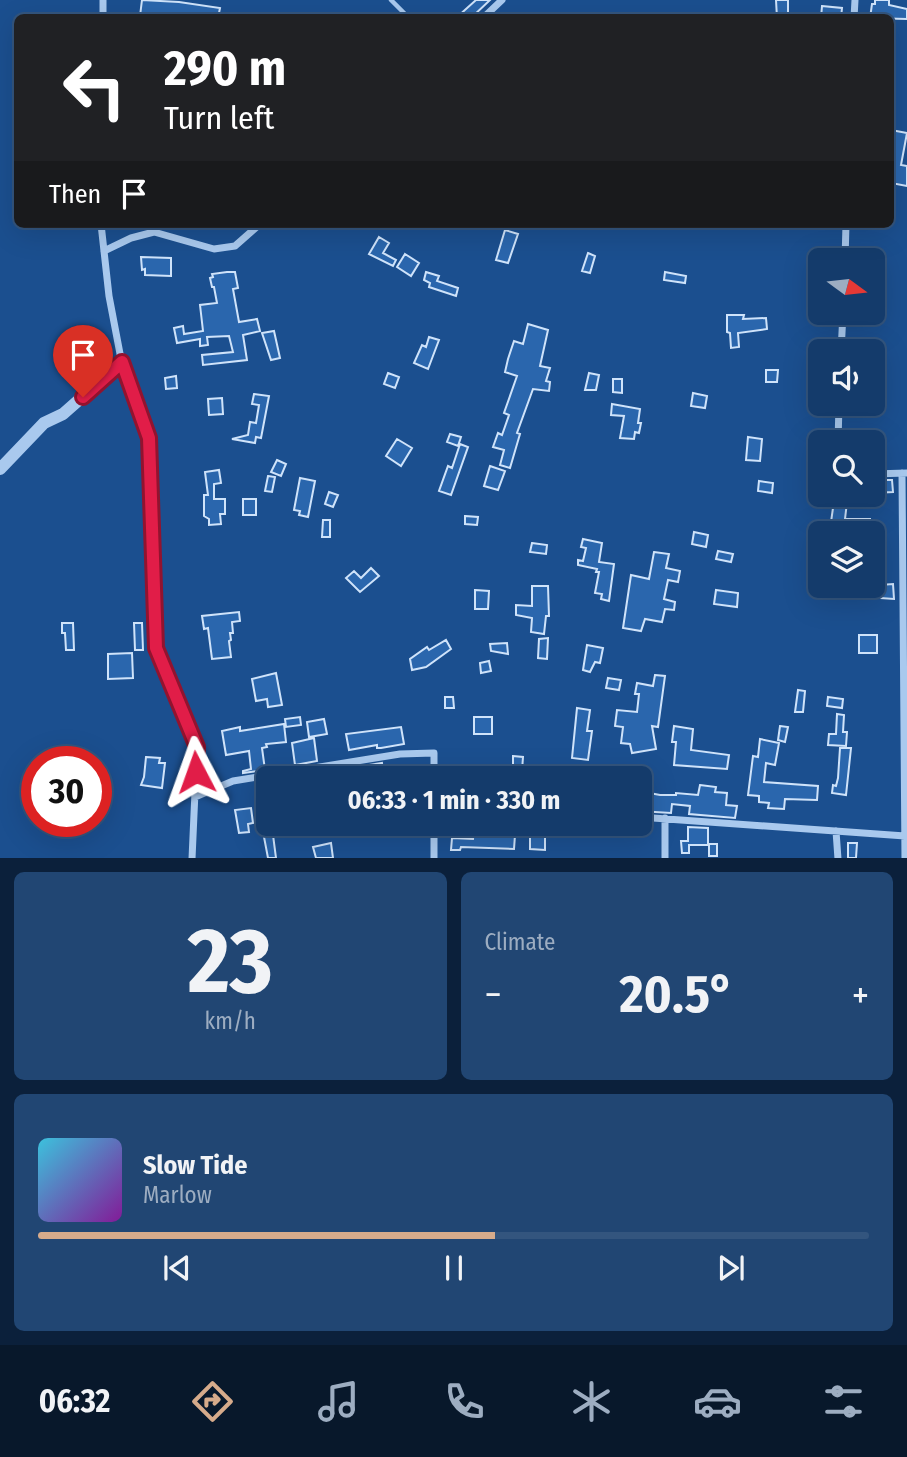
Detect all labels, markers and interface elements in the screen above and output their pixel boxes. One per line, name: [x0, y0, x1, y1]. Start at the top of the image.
text: 290 m: [164, 39, 286, 98]
icon: left: [49, 42, 140, 133]
text: Turn left: [164, 99, 274, 137]
icon: arrive: [115, 175, 153, 213]
text: Then: [49, 179, 101, 210]
north arrow: [808, 248, 886, 326]
map controls: [808, 248, 885, 598]
pin: [53, 325, 113, 397]
icon: arrive: [64, 336, 102, 374]
button: sound: [808, 339, 885, 416]
button: search: [808, 430, 885, 507]
button: layers: [808, 521, 885, 598]
position arrow: [159, 735, 233, 809]
speed limit sign: 30: [21, 746, 112, 837]
text: 06:33 · 1 min · 330 m: [348, 785, 560, 816]
text: 23: [188, 907, 273, 1016]
text: Climate: [485, 928, 555, 956]
text: 20.5°: [620, 963, 734, 1026]
text: −: [485, 972, 502, 1018]
text: +: [852, 972, 869, 1018]
text: km/h: [205, 1007, 256, 1035]
text: Slow Tide: [143, 1150, 247, 1181]
text: Marlow: [143, 1181, 212, 1209]
icon: previous: [158, 1249, 196, 1287]
icon: pause: [435, 1249, 473, 1287]
icon: next: [712, 1249, 750, 1287]
icon: directions: [188, 1377, 237, 1426]
icon: music: [314, 1377, 363, 1426]
icon: phone: [440, 1377, 489, 1426]
icon: climate: [567, 1377, 616, 1426]
icon: car: [693, 1377, 742, 1426]
icon: filters: [819, 1377, 868, 1426]
text: 06:32: [39, 1382, 110, 1420]

